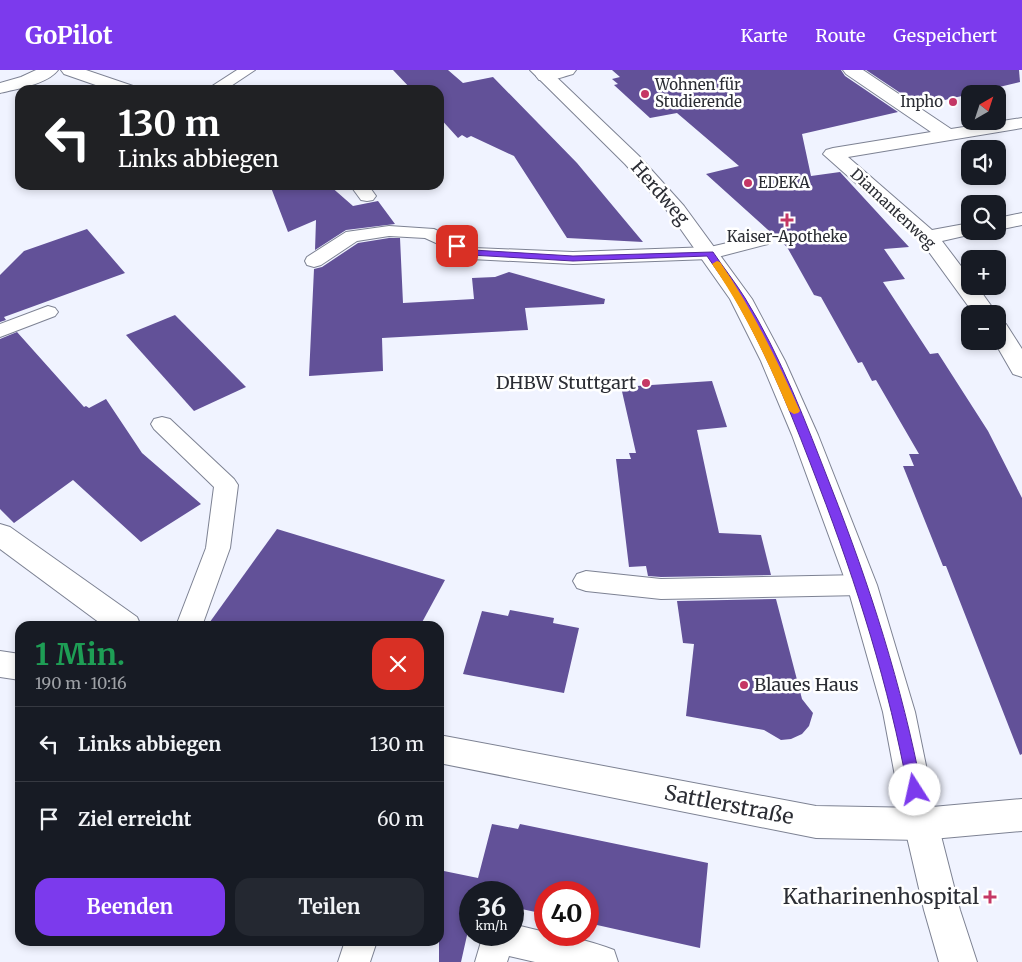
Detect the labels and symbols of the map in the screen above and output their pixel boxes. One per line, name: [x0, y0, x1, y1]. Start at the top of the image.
place label: Wohnen für Studierende: [654, 75, 742, 111]
north arrow: [961, 85, 1006, 130]
marker: Wohnen für Studierende: [639, 88, 651, 100]
place label: Inpho: [900, 92, 943, 111]
marker: Inpho: [947, 96, 959, 108]
street label: Herdweg: [626, 156, 695, 229]
street label: Diamantenweg: [847, 164, 940, 253]
place label: EDEKA: [758, 173, 810, 192]
marker: EDEKA: [742, 177, 754, 189]
marker: Kaiser-Apotheke: [781, 214, 793, 226]
pin: [436, 225, 478, 267]
place label: Kaiser-Apotheke: [727, 227, 847, 246]
place label: DHBW Stuttgart: [496, 371, 636, 394]
marker: DHBW Stuttgart: [640, 377, 652, 389]
place label: Blaues Haus: [754, 673, 859, 696]
marker: Blaues Haus: [738, 679, 750, 691]
position arrow: [888, 763, 940, 815]
street label: Sattlerstraße: [662, 779, 796, 830]
speed limit sign: 40: [534, 881, 599, 946]
place label: Katharinenhospital: [783, 883, 979, 910]
marker: Katharinenhospital: [983, 890, 997, 904]

